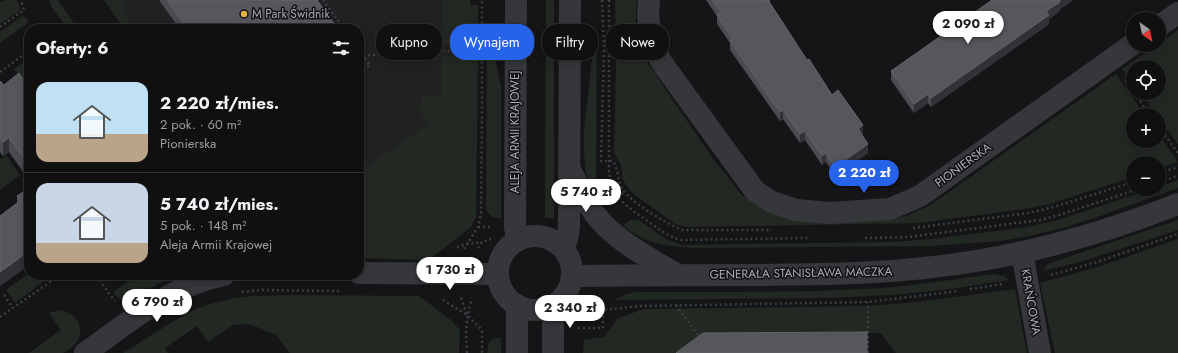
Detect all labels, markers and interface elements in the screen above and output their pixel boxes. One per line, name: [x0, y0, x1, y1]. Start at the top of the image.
place label: M Park Świdnik: [252, 5, 330, 23]
marker: M Park Świdnik: [239, 9, 249, 19]
pin: 2 090 zł: [927, 11, 1009, 45]
north arrow: [1126, 12, 1166, 52]
map controls: [1126, 12, 1166, 196]
text: 2 090 zł: [942, 14, 994, 33]
chip: Kupno: [376, 24, 442, 60]
chip: Wynajem: [450, 24, 534, 60]
chip: Filtry: [542, 24, 598, 60]
chip: Nowe: [606, 24, 669, 60]
text: Oferty: 6: [36, 36, 109, 60]
icon: filters: [330, 37, 352, 59]
button: locate: [1126, 60, 1166, 100]
street label: ALEJA ARMII KRAJOWEJ: [506, 71, 524, 193]
text: 2 220 zł/mies.: [160, 91, 279, 115]
icon: home: [68, 98, 116, 146]
button: +: [1126, 108, 1166, 148]
text: 2 pok. · 60 m²: [160, 115, 241, 134]
text: Pionierska: [160, 134, 216, 153]
street label: PIONIERSKA: [931, 138, 995, 192]
button: −: [1126, 156, 1166, 196]
pin: 2 220 zł: [823, 160, 905, 194]
text: 2 220 zł: [838, 163, 890, 182]
pin: 5 740 zł: [545, 179, 627, 213]
text: 5 740 zł: [560, 182, 612, 201]
text: 5 740 zł/mies.: [160, 192, 279, 216]
icon: home: [68, 199, 116, 247]
text: 5 pok. · 148 m²: [160, 216, 247, 235]
text: Aleja Armii Krajowej: [160, 235, 272, 254]
pin: 1 730 zł: [409, 257, 491, 291]
text: 1 730 zł: [425, 260, 475, 279]
street label: GENERAŁA STANISŁAWA MACZKA: [710, 262, 893, 284]
street label: KRAŃCOWA: [1016, 268, 1046, 336]
pin: 6 790 zł: [116, 289, 198, 323]
text: 6 790 zł: [131, 292, 183, 311]
pin: 2 340 zł: [529, 295, 611, 329]
text: 2 340 zł: [544, 298, 596, 317]

